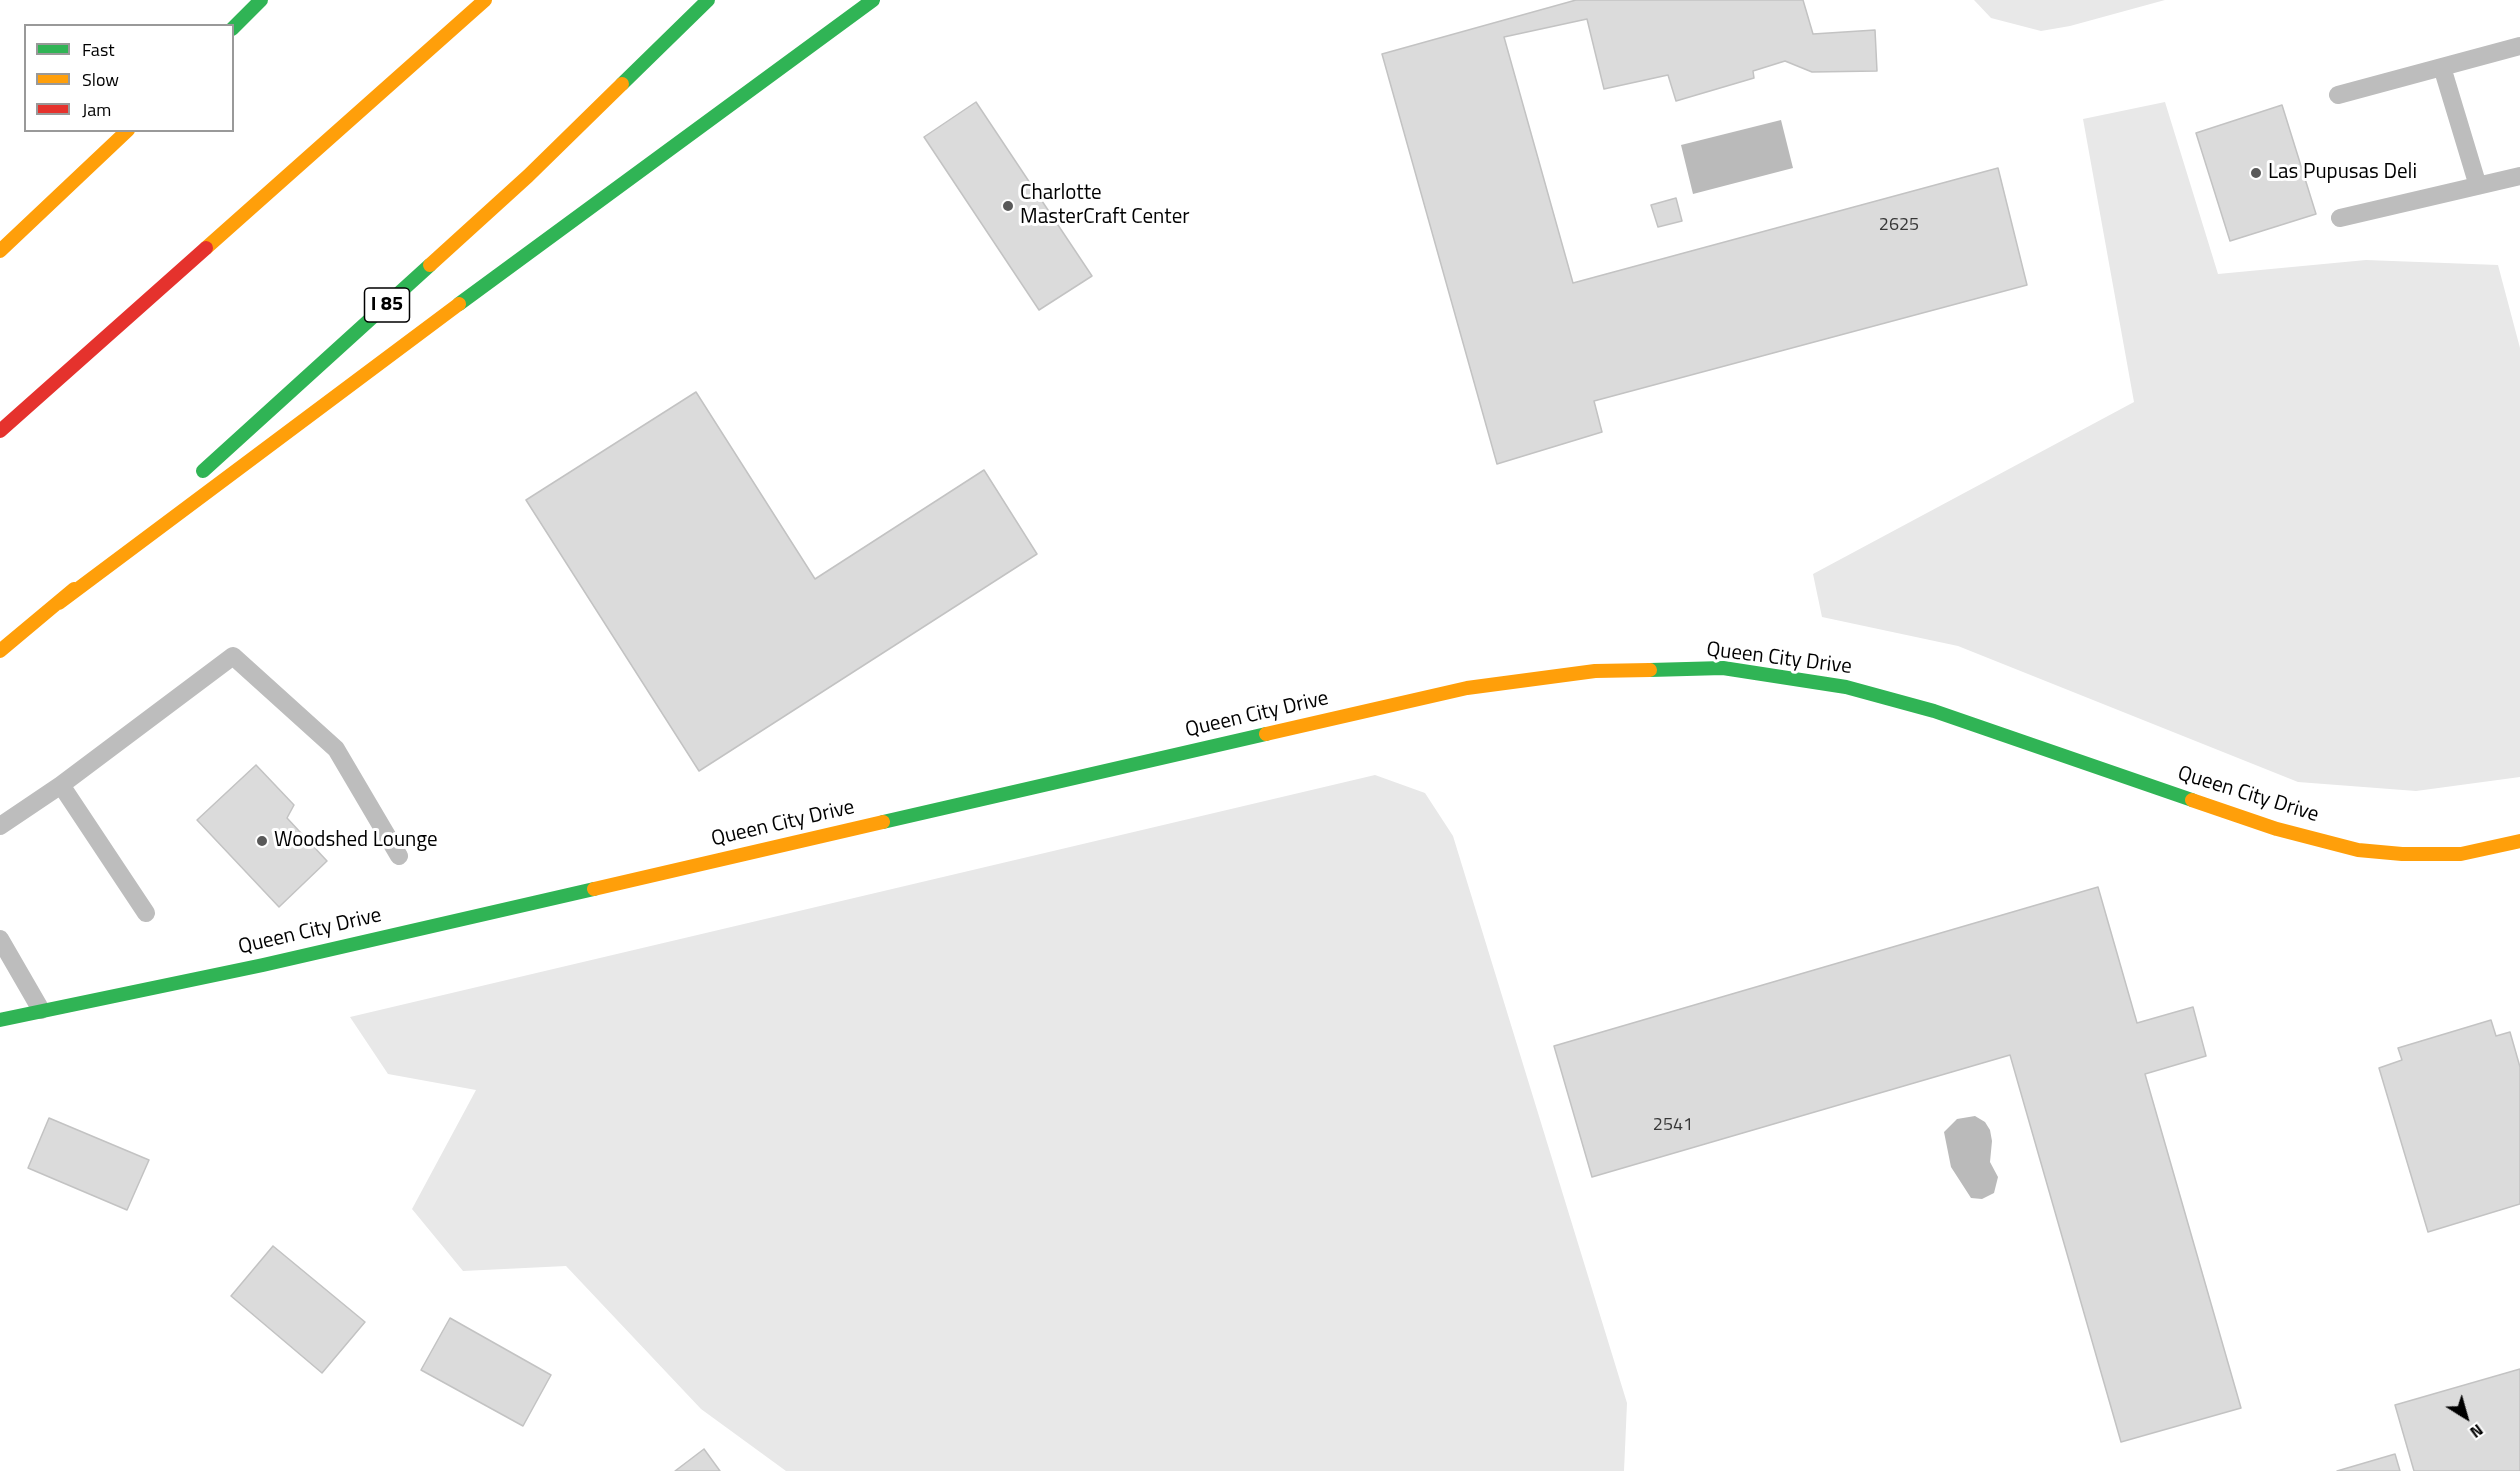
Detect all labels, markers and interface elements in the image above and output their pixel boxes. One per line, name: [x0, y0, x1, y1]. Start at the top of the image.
legend: [24, 24, 234, 132]
text: Fast: [82, 36, 115, 63]
text: Slow: [82, 66, 119, 93]
text: Jam: [82, 96, 111, 123]
place label: Las Pupusas Deli: [2268, 160, 2417, 186]
marker: Las Pupusas Deli: [2249, 166, 2263, 180]
place label: Charlotte MasterCraft Center: [1020, 181, 1190, 231]
marker: Charlotte MasterCraft Center: [1001, 199, 1015, 213]
house number: 2625: [1879, 215, 1919, 237]
road number: I 85: [364, 288, 410, 322]
street label: Queen City Drive: [1705, 638, 1853, 680]
street label: Queen City Drive: [1183, 686, 1331, 744]
street label: Queen City Drive: [2174, 762, 2322, 828]
street label: Queen City Drive: [709, 795, 857, 853]
place label: Woodshed Lounge: [274, 828, 438, 854]
marker: Woodshed Lounge: [255, 834, 269, 848]
street label: Queen City Drive: [236, 903, 384, 961]
house number: 2541: [1653, 1115, 1693, 1137]
north arrow: [2436, 1387, 2496, 1447]
text: N: [2465, 1418, 2488, 1444]

